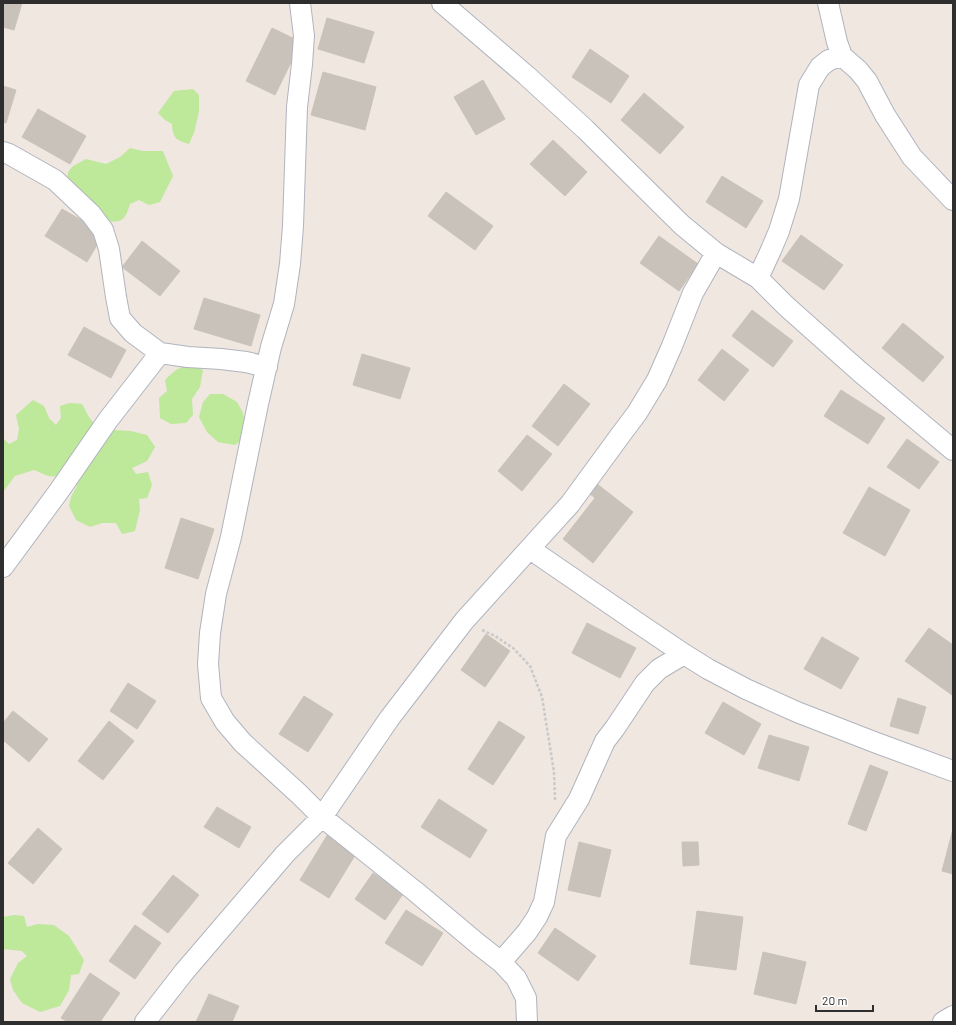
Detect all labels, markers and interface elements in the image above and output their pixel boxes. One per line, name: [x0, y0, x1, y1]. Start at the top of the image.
scale bar: [816, 987, 873, 1013]
text: 20 m: [822, 993, 848, 1007]

